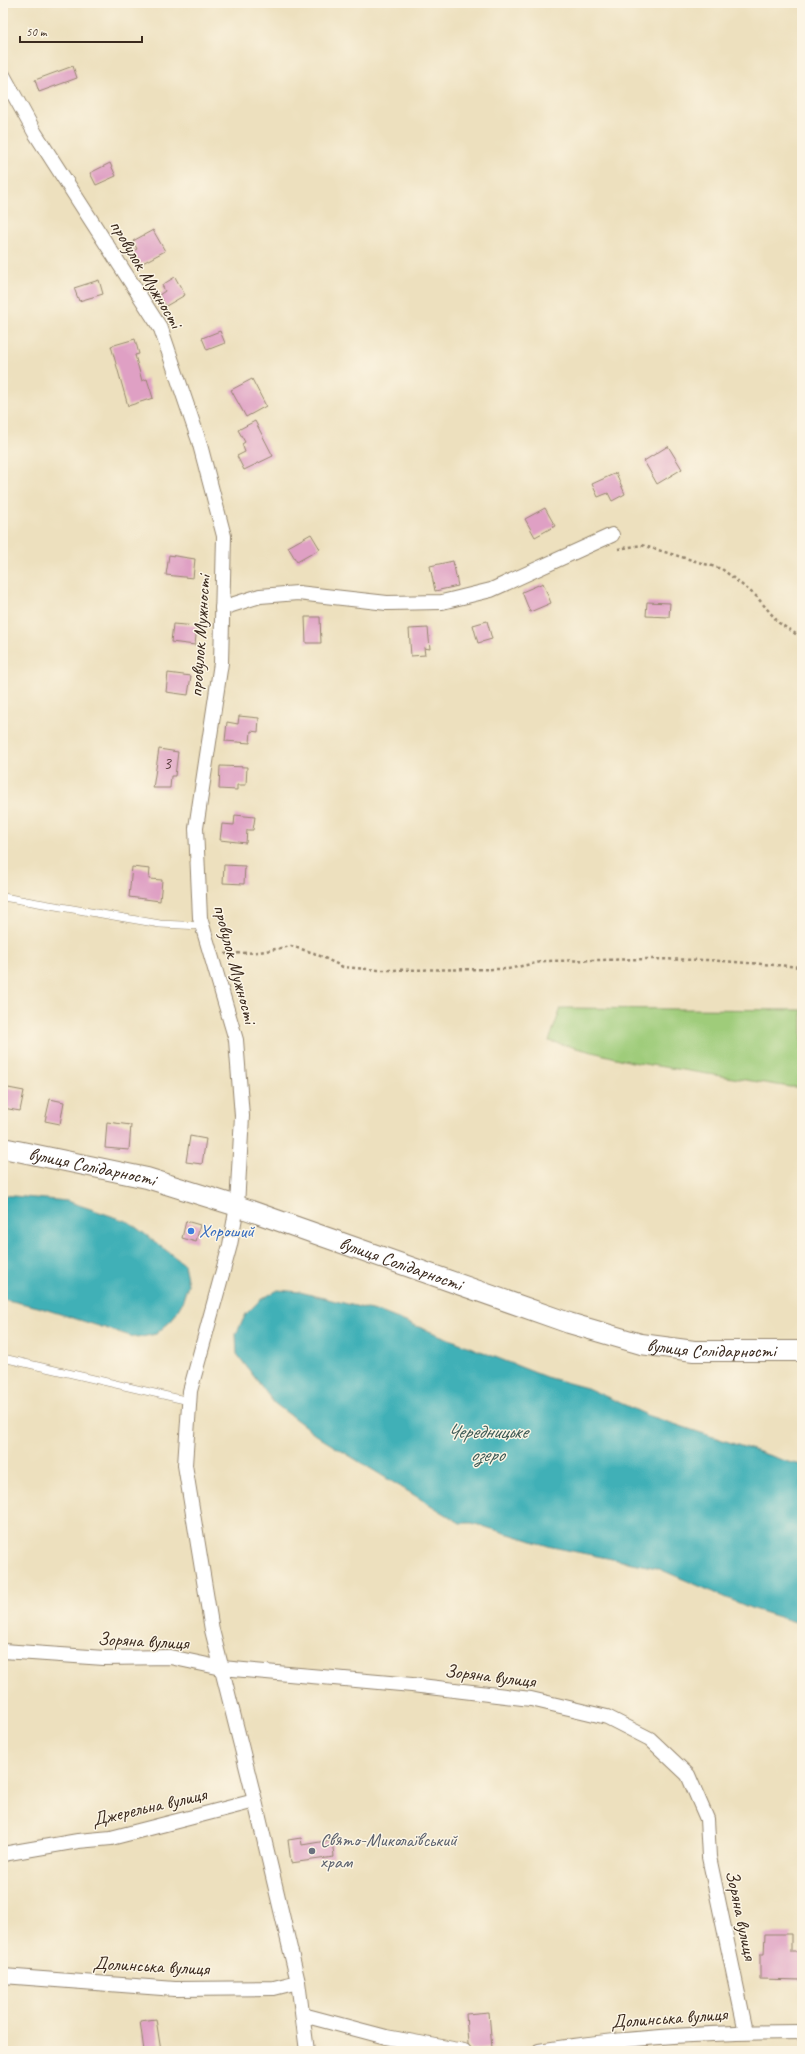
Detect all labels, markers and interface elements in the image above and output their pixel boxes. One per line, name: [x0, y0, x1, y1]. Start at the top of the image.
scale bar: [20, 18, 142, 44]
text: 50 m: [26, 24, 48, 40]
street label: провулок Мужності: [104, 215, 189, 335]
street label: провулок Мужності: [184, 572, 216, 698]
house number: 3: [163, 753, 172, 774]
street label: провулок Мужності: [208, 902, 263, 1029]
street label: вулиця Солідарності: [26, 1142, 161, 1193]
place label: Хороший: [199, 1219, 255, 1243]
marker: Хороший: [186, 1226, 196, 1236]
street label: вулиця Солідарності: [336, 1231, 468, 1297]
street label: вулиця Солідарності: [645, 1333, 778, 1363]
water label: Чередницьке озеро: [447, 1419, 531, 1467]
street label: Зоряна вулиця: [97, 1627, 191, 1655]
street label: Зоряна вулиця: [443, 1659, 538, 1694]
street label: Джерельна вулиця: [89, 1782, 210, 1832]
place label: Свято-Миколаївський храм: [320, 1828, 458, 1874]
marker: Свято-Миколаївський храм: [307, 1846, 317, 1856]
street label: Зоряна вулиця: [720, 1868, 763, 1964]
street label: Долинська вулиця: [92, 1951, 211, 1981]
street label: Долинська вулиця: [610, 2002, 729, 2034]

